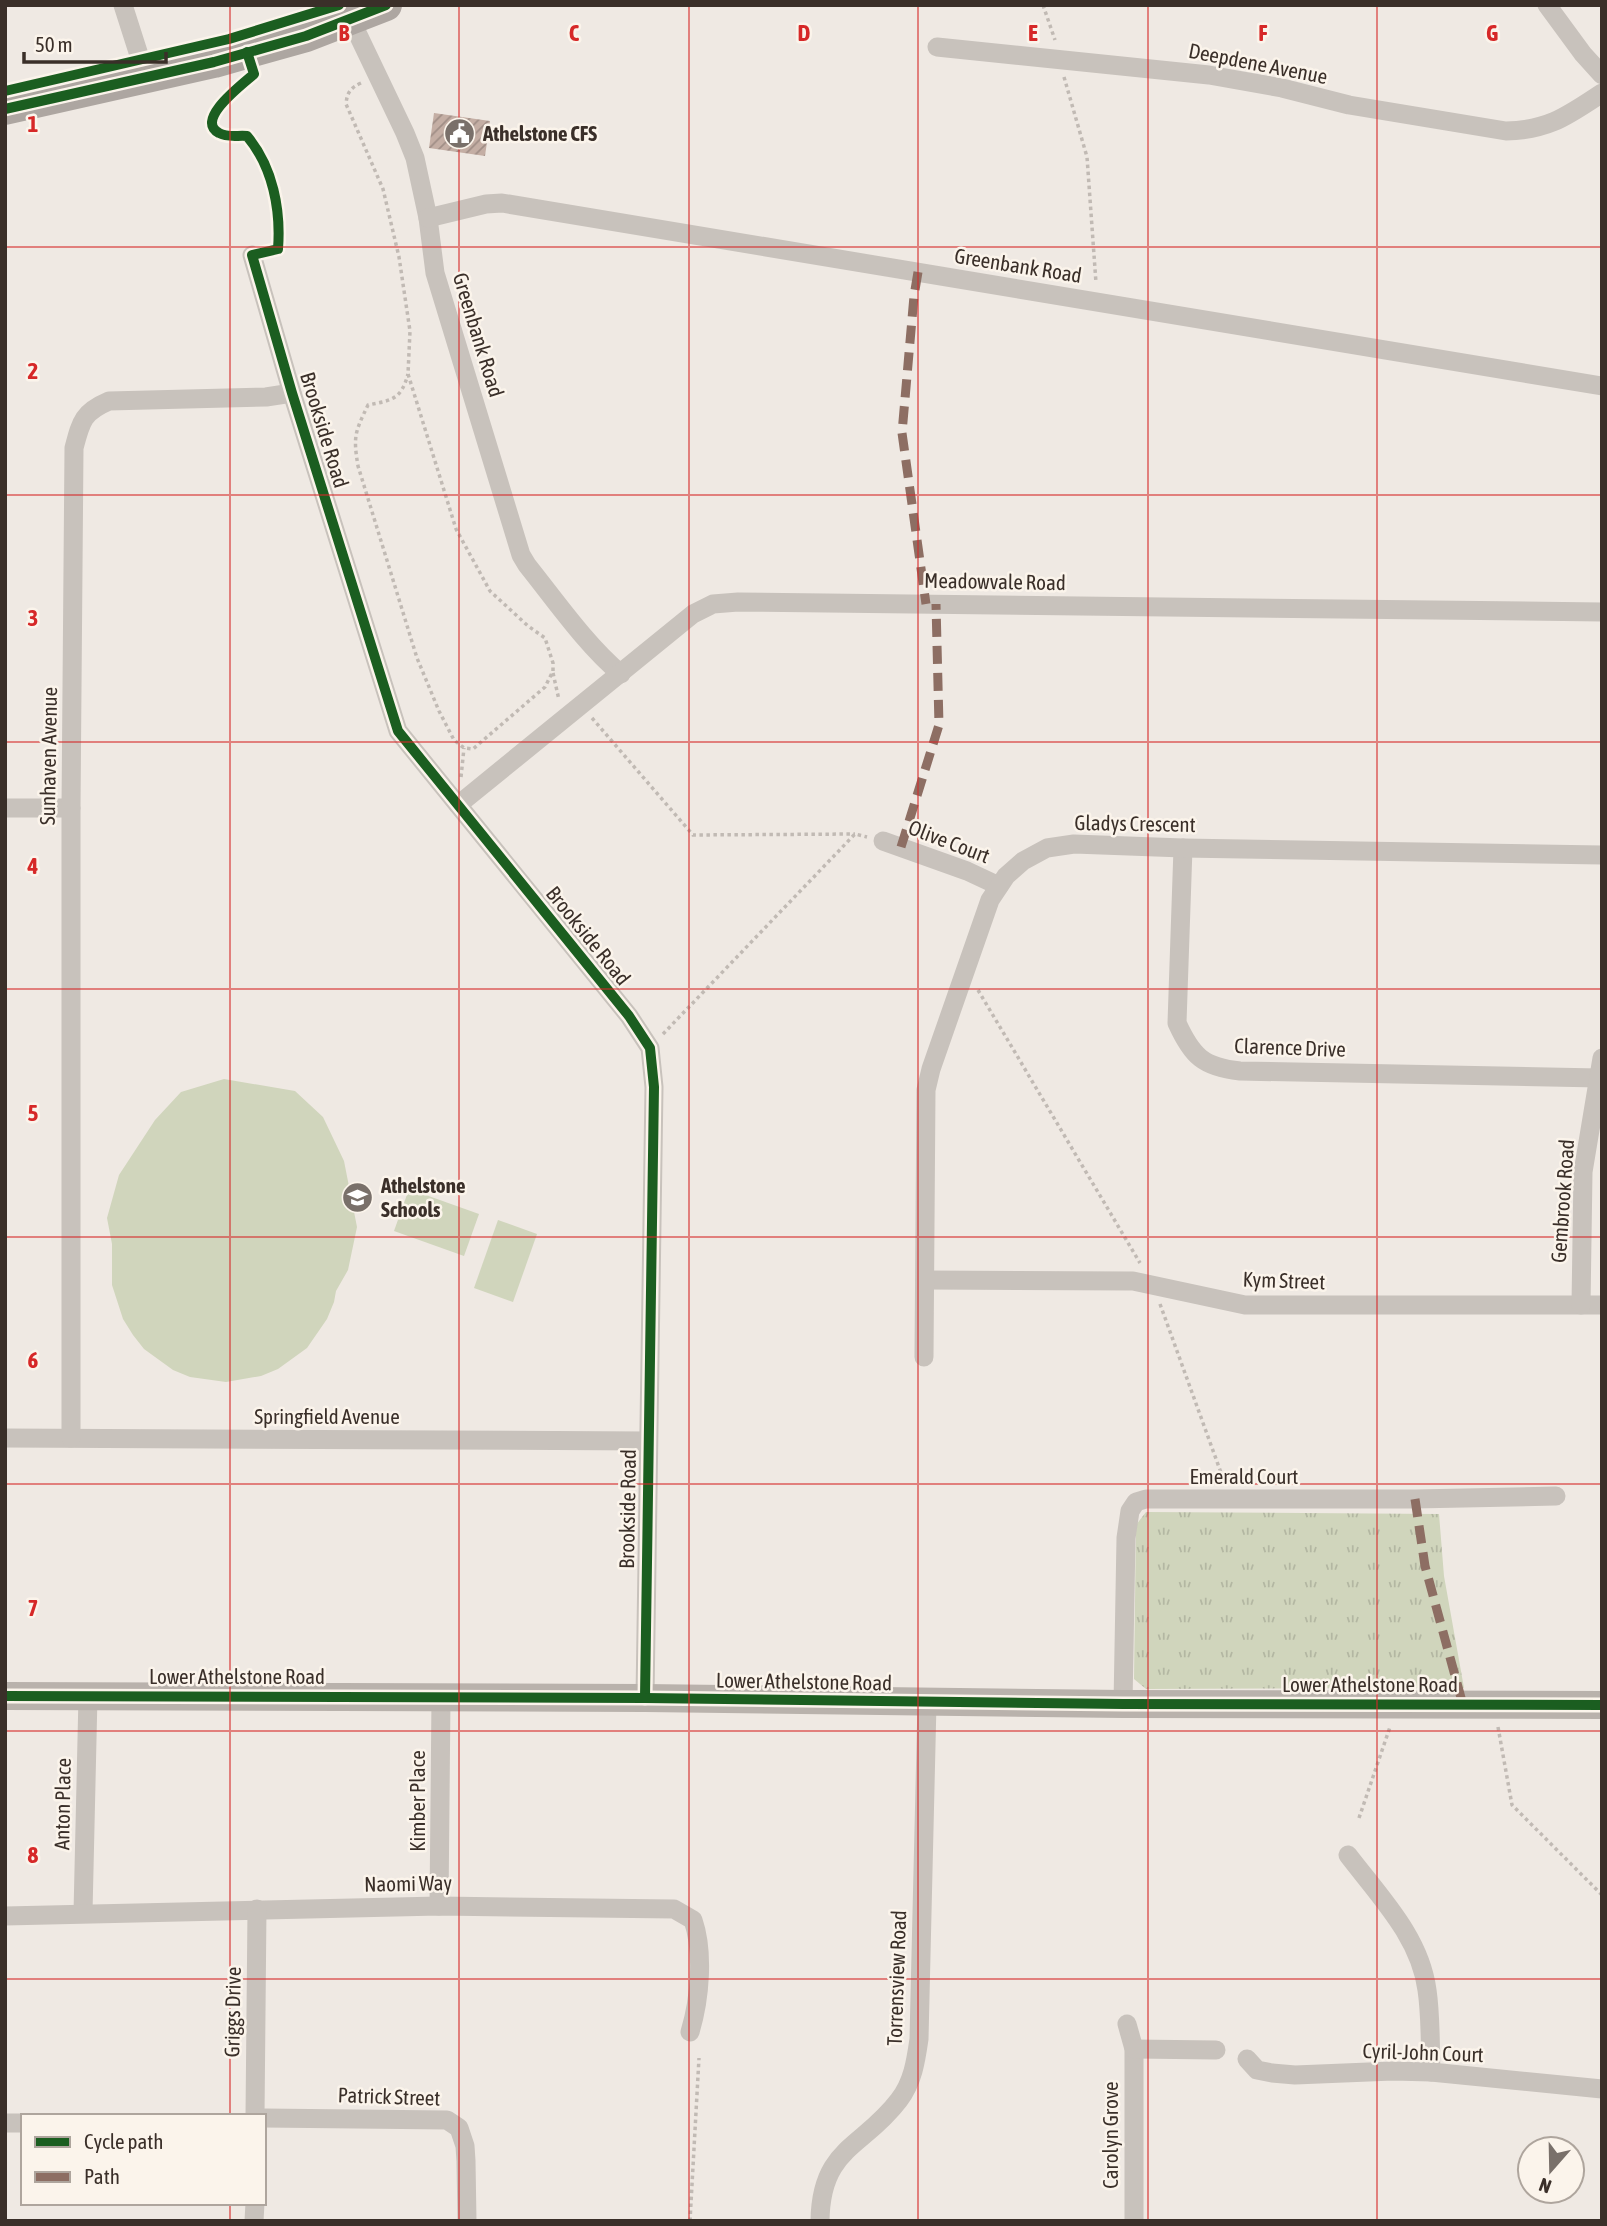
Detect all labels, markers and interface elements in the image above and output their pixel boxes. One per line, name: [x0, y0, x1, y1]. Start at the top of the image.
text: B: [339, 20, 350, 46]
text: C: [569, 20, 580, 46]
text: D: [798, 20, 811, 46]
text: E: [1028, 20, 1038, 46]
text: F: [1258, 20, 1268, 46]
text: G: [1486, 20, 1498, 46]
scale bar: [24, 21, 166, 65]
text: 50 m: [35, 32, 73, 56]
street label: Deepdene Avenue: [1187, 38, 1330, 88]
text: 1: [28, 111, 39, 137]
public building icon: Athelstone CFS: [443, 117, 477, 151]
place label: Athelstone CFS: [482, 121, 597, 145]
street label: Greenbank Road: [953, 243, 1084, 287]
street label: Greenbank Road: [449, 270, 509, 400]
text: 2: [28, 358, 38, 384]
street label: Brookside Road: [296, 369, 354, 491]
street label: Meadowvale Road: [924, 568, 1066, 594]
text: 3: [28, 605, 38, 631]
street label: Sunhaven Avenue: [35, 687, 61, 825]
street label: Gladys Crescent: [1074, 810, 1196, 836]
street label: Olive Court: [905, 815, 993, 868]
text: 4: [27, 853, 39, 879]
street label: Brookside Road: [542, 881, 636, 989]
street label: Clarence Drive: [1234, 1033, 1346, 1061]
text: 5: [28, 1100, 39, 1126]
street label: Gembrook Road: [1546, 1138, 1578, 1264]
place label: Athelstone Schools: [380, 1173, 465, 1221]
school or university icon: Athelstone Schools: [341, 1181, 375, 1215]
street label: Kym Street: [1242, 1267, 1326, 1293]
text: 6: [28, 1347, 39, 1373]
street label: Springfield Avenue: [254, 1404, 400, 1428]
street label: Brookside Road: [614, 1449, 640, 1569]
street label: Emerald Court: [1190, 1464, 1298, 1488]
text: 7: [28, 1595, 38, 1621]
street label: Lower Athelstone Road: [149, 1664, 325, 1688]
street label: Lower Athelstone Road: [716, 1667, 892, 1695]
street label: Lower Athelstone Road: [1282, 1672, 1458, 1696]
street label: Kimber Place: [405, 1750, 429, 1852]
street label: Anton Place: [49, 1758, 75, 1850]
text: 8: [28, 1842, 39, 1868]
street label: Naomi Way: [364, 1870, 452, 1896]
street label: Torrensview Road: [882, 1910, 910, 2046]
street label: Griggs Drive: [219, 1966, 245, 2058]
street label: Cyril-John Court: [1362, 2038, 1484, 2066]
street label: Carolyn Grove: [1098, 2081, 1122, 2189]
street label: Patrick Street: [337, 2082, 441, 2110]
legend: [21, 2114, 266, 2205]
text: Cycle path: [84, 2129, 163, 2153]
north arrow: [1516, 2135, 1586, 2205]
text: Path: [84, 2164, 120, 2188]
text: N: [1536, 2174, 1554, 2198]

